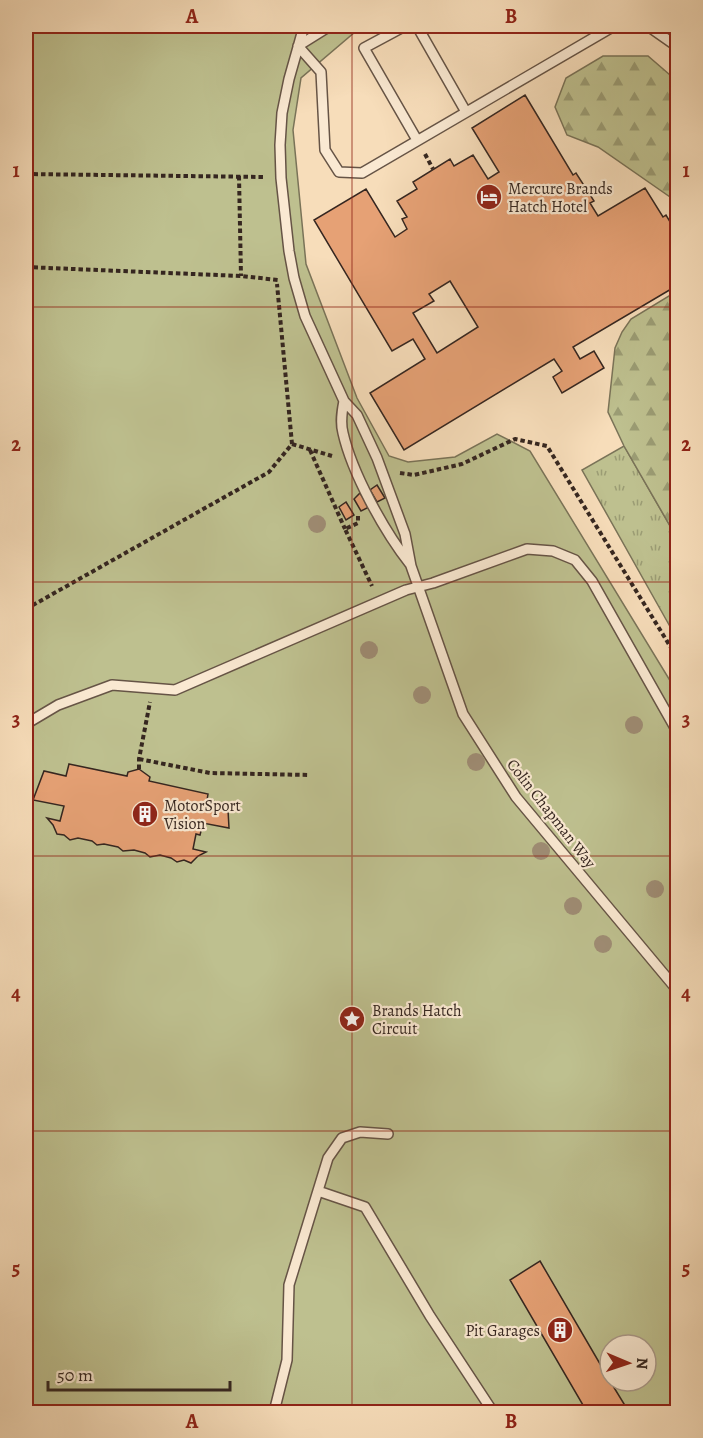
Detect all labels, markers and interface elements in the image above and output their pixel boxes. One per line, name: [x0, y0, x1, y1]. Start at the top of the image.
text: A: [185, 3, 199, 30]
text: B: [505, 3, 517, 30]
text: 1: [12, 157, 20, 184]
text: 1: [682, 157, 690, 184]
place label: Mercure Brands Hatch Hotel: [508, 178, 613, 218]
hotel icon: Mercure Brands Hatch Hotel: [474, 182, 504, 212]
text: 2: [11, 431, 21, 458]
text: 2: [681, 431, 691, 458]
text: 3: [12, 706, 20, 733]
text: 3: [682, 706, 690, 733]
street label: Colin Chapman Way: [502, 754, 601, 874]
place label: MotorSport Vision: [163, 795, 241, 835]
building icon: MotorSport Vision: [130, 799, 160, 829]
text: 4: [11, 980, 21, 1007]
text: 4: [681, 980, 691, 1007]
place label: Brands Hatch Circuit: [372, 1000, 462, 1040]
place icon: Brands Hatch Circuit: [337, 1004, 367, 1034]
text: 5: [12, 1255, 20, 1282]
text: 5: [682, 1255, 690, 1282]
building icon: Pit Garages: [545, 1315, 575, 1345]
place label: Pit Garages: [465, 1320, 540, 1342]
north arrow: [598, 1333, 658, 1393]
scale bar: [48, 1354, 230, 1392]
text: N: [631, 1357, 653, 1370]
text: 50 m: [57, 1363, 93, 1387]
text: A: [185, 1408, 199, 1435]
text: B: [505, 1408, 517, 1435]

